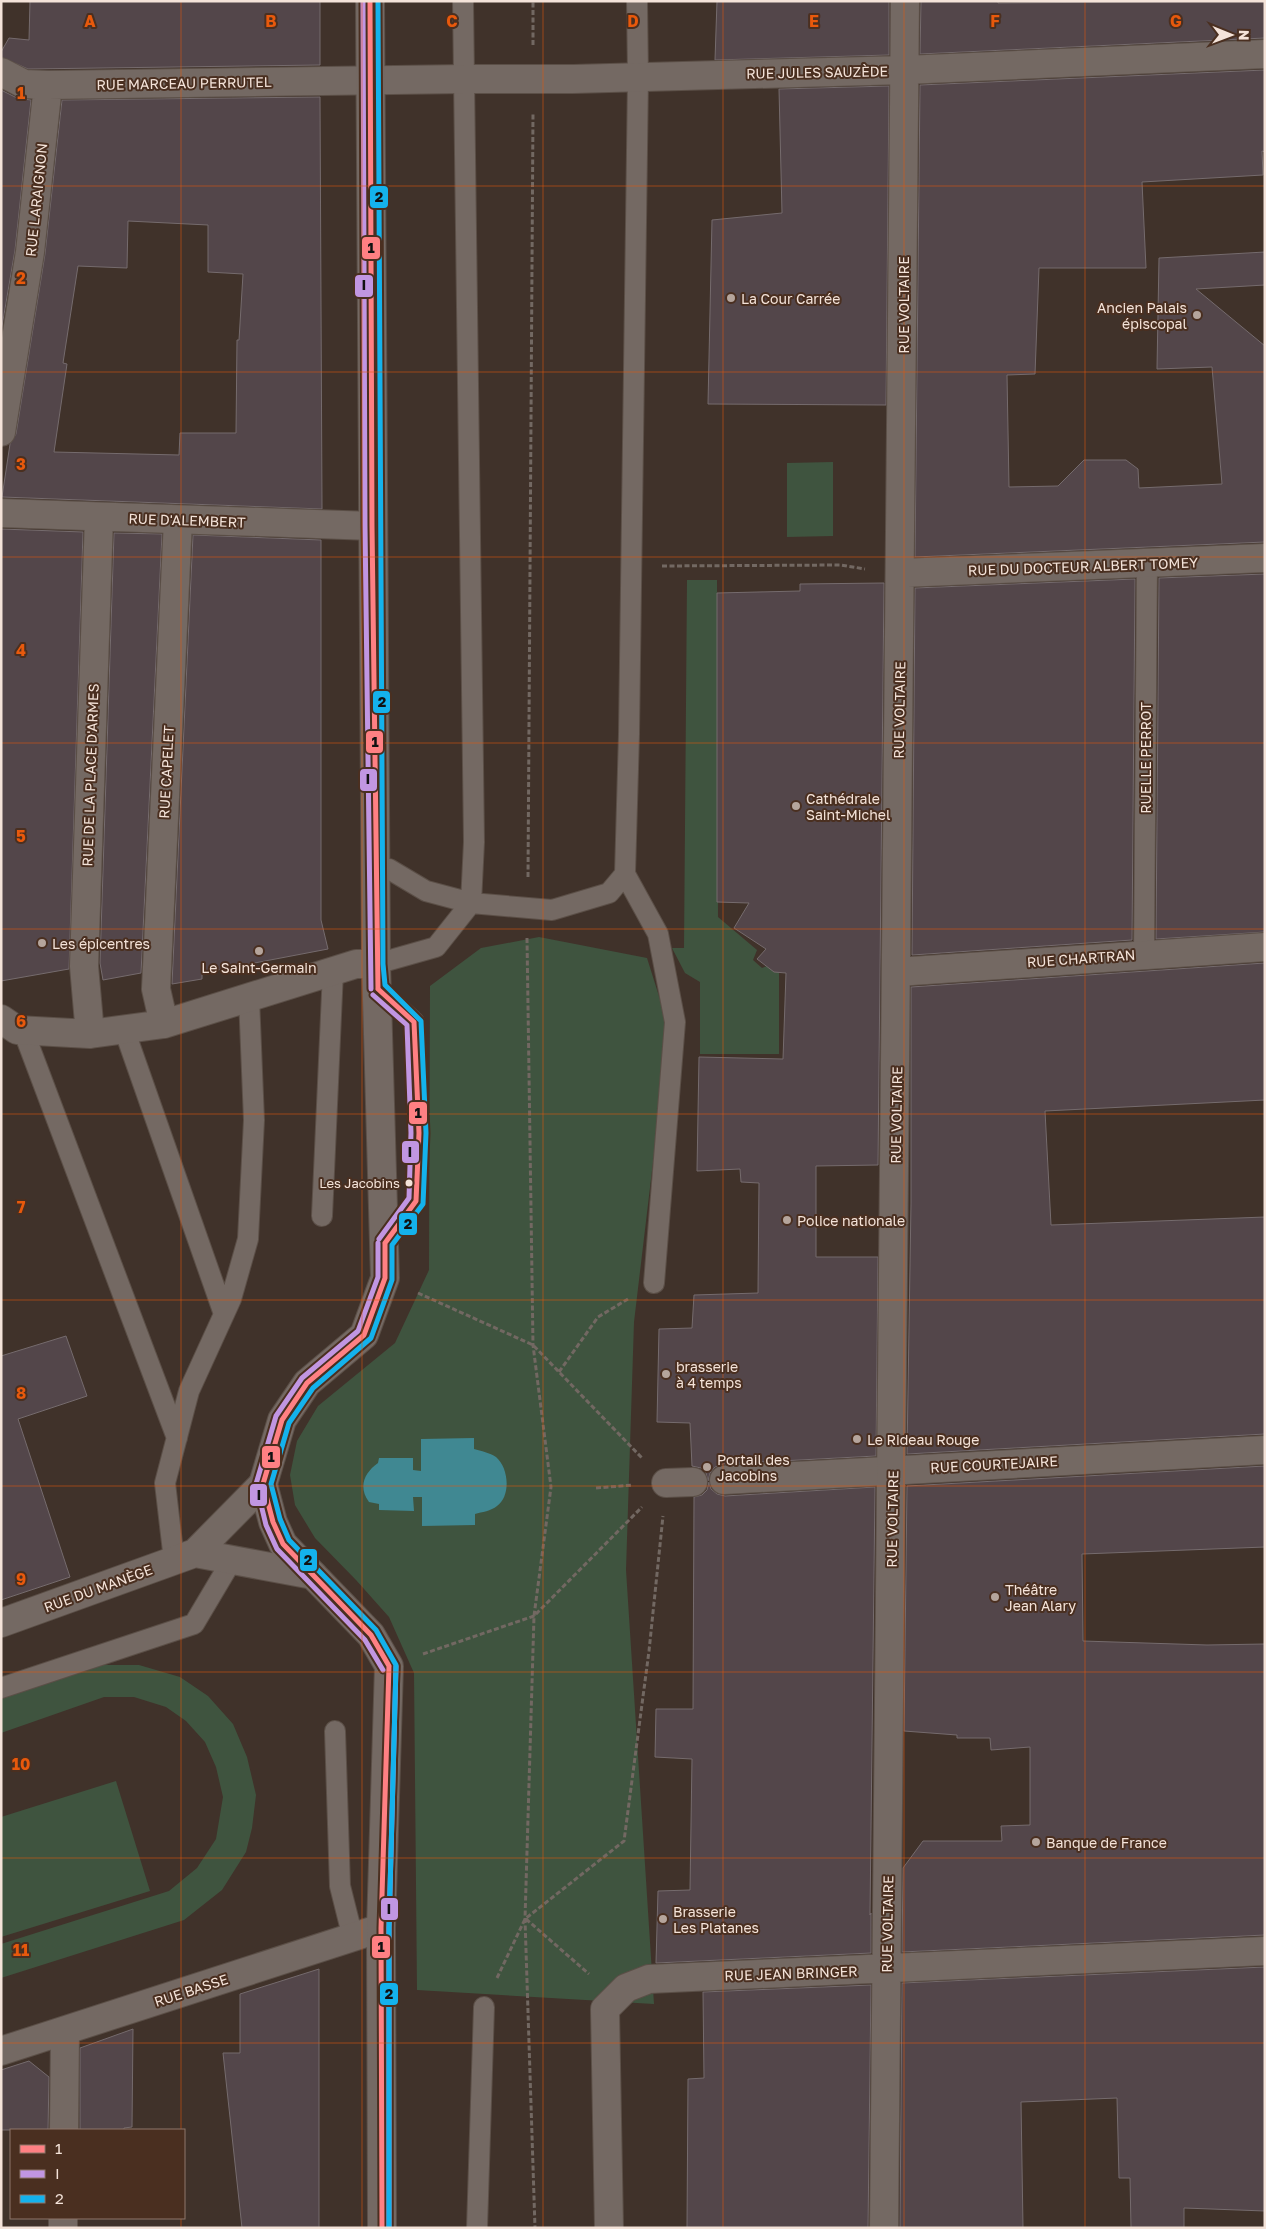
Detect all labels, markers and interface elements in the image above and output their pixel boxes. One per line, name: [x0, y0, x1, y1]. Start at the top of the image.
north arrow: [1206, 10, 1256, 60]
text: A: [84, 11, 96, 31]
text: B: [265, 11, 277, 31]
text: C: [446, 11, 458, 31]
text: D: [627, 11, 639, 31]
text: E: [809, 11, 819, 31]
text: F: [990, 11, 1000, 31]
text: G: [1170, 11, 1182, 31]
text: N: [1236, 30, 1253, 41]
street label: RUE JULES SAUZÈDE: [746, 62, 888, 82]
street label: RUE MARCEAU PERRUTEL: [96, 73, 272, 93]
text: 1: [17, 83, 25, 103]
street label: RUE LARAIGNON: [22, 142, 50, 258]
line badge: 2: [369, 185, 389, 209]
text: 2: [375, 188, 384, 205]
line badge: 1: [361, 236, 381, 260]
text: 1: [367, 239, 375, 256]
street label: RUE VOLTAIRE: [895, 256, 912, 354]
text: 2: [16, 268, 26, 288]
line badge: I: [354, 274, 374, 298]
text: I: [362, 276, 366, 293]
place label: La Cour Carrée: [741, 290, 840, 307]
marker: La Cour Carrée: [725, 292, 737, 304]
place label: Ancien Palais épiscopal: [1097, 299, 1187, 332]
marker: Ancien Palais épiscopal: [1191, 309, 1203, 321]
text: 3: [16, 454, 26, 474]
street label: RUE D'ALEMBERT: [128, 509, 246, 531]
street label: RUE DU DOCTEUR ALBERT TOMEY: [968, 553, 1198, 579]
text: 4: [16, 640, 26, 660]
street label: RUE VOLTAIRE: [890, 661, 908, 759]
street label: RUE DE LA PLACE D'ARMES: [78, 683, 102, 867]
line badge: 2: [372, 690, 391, 714]
text: 2: [378, 693, 387, 710]
street label: RUELLE PERROT: [1137, 702, 1154, 814]
street label: RUE CAPELET: [155, 725, 177, 819]
line badge: 1: [365, 730, 384, 754]
text: 1: [371, 733, 379, 750]
line badge: I: [359, 768, 378, 792]
text: I: [366, 770, 370, 787]
place label: Cathédrale Saint-Michel: [806, 790, 890, 823]
marker: Cathédrale Saint-Michel: [790, 800, 802, 812]
text: 5: [16, 826, 26, 846]
place label: Les épicentres: [52, 935, 150, 952]
marker: Les épicentres: [36, 937, 48, 949]
marker: Le Saint-Germain: [253, 945, 265, 957]
street label: RUE CHARTRAN: [1026, 946, 1136, 970]
place label: Le Saint-Germain: [201, 959, 317, 976]
text: 6: [16, 1011, 26, 1031]
street label: RUE VOLTAIRE: [887, 1066, 905, 1164]
line badge: 1: [408, 1101, 428, 1125]
text: 1: [414, 1104, 422, 1121]
line badge: I: [401, 1140, 420, 1164]
text: I: [408, 1143, 412, 1160]
place label: Les Jacobins: [319, 1175, 400, 1191]
marker: Les Jacobins: [404, 1178, 414, 1188]
text: 7: [17, 1197, 26, 1217]
line badge: 2: [398, 1212, 418, 1236]
place label: Police nationale: [797, 1212, 905, 1229]
marker: Police nationale: [781, 1214, 793, 1226]
text: 2: [404, 1215, 413, 1232]
place label: brasserie à 4 temps: [676, 1358, 742, 1391]
marker: brasserie à 4 temps: [660, 1368, 672, 1380]
text: 8: [16, 1383, 26, 1403]
place label: Le Rideau Rouge: [867, 1431, 979, 1448]
marker: Le Rideau Rouge: [851, 1433, 863, 1445]
line badge: 1: [261, 1445, 281, 1469]
text: 1: [267, 1448, 275, 1465]
place label: Portail des Jacobins: [717, 1451, 790, 1484]
street label: RUE COURTEJAIRE: [930, 1452, 1058, 1476]
marker: Portail des Jacobins: [701, 1461, 713, 1473]
street label: RUE VOLTAIRE: [883, 1470, 901, 1568]
line badge: I: [249, 1483, 268, 1507]
text: I: [257, 1486, 261, 1503]
line badge: 2: [299, 1548, 318, 1572]
text: 2: [304, 1551, 313, 1568]
street label: RUE DU MANÈGE: [41, 1560, 155, 1616]
text: 9: [16, 1569, 26, 1589]
place label: Théâtre Jean Alary: [1005, 1581, 1076, 1614]
marker: Théâtre Jean Alary: [989, 1591, 1001, 1603]
text: 10: [12, 1754, 30, 1774]
place label: Banque de France: [1046, 1834, 1167, 1851]
marker: Banque de France: [1030, 1836, 1042, 1848]
street label: RUE VOLTAIRE: [878, 1875, 896, 1973]
line badge: I: [380, 1897, 399, 1921]
text: I: [387, 1900, 391, 1917]
place label: Brasserie Les Platanes: [673, 1903, 759, 1936]
marker: Brasserie Les Platanes: [657, 1913, 669, 1925]
line badge: 1: [371, 1935, 391, 1959]
text: 1: [377, 1938, 385, 1955]
text: 11: [13, 1940, 29, 1960]
street label: RUE JEAN BRINGER: [724, 1962, 858, 1984]
street label: RUE BASSE: [152, 1970, 230, 2010]
line badge: 2: [379, 1982, 399, 2006]
text: 2: [385, 1985, 394, 2002]
legend: [10, 2129, 185, 2219]
text: 1: [55, 2139, 62, 2157]
text: I: [55, 2164, 60, 2182]
text: 2: [55, 2189, 64, 2207]

